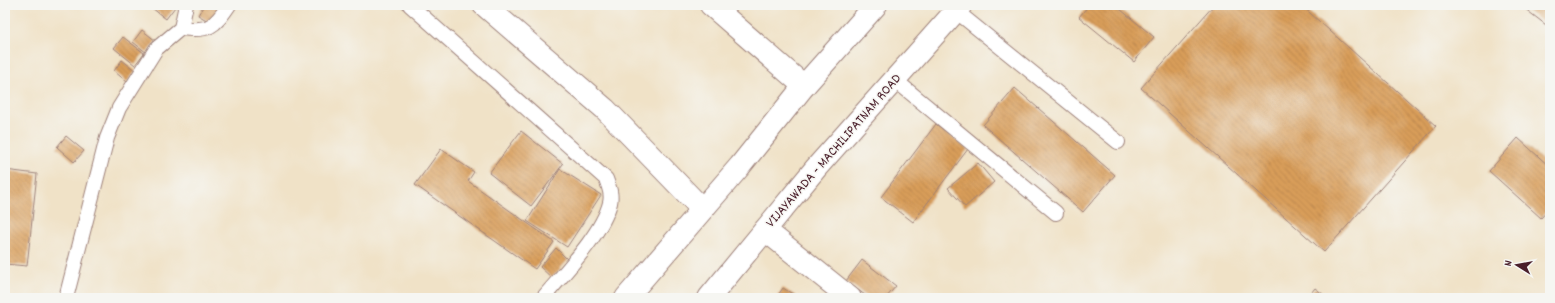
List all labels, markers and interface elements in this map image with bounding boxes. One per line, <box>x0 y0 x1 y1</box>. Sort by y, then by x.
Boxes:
street label: VIJAYAWADA - MACHILIPATNAM ROAD <box>762 70 906 232</box>
north arrow <box>1497 245 1537 285</box>
text: N <box>1501 259 1518 268</box>

